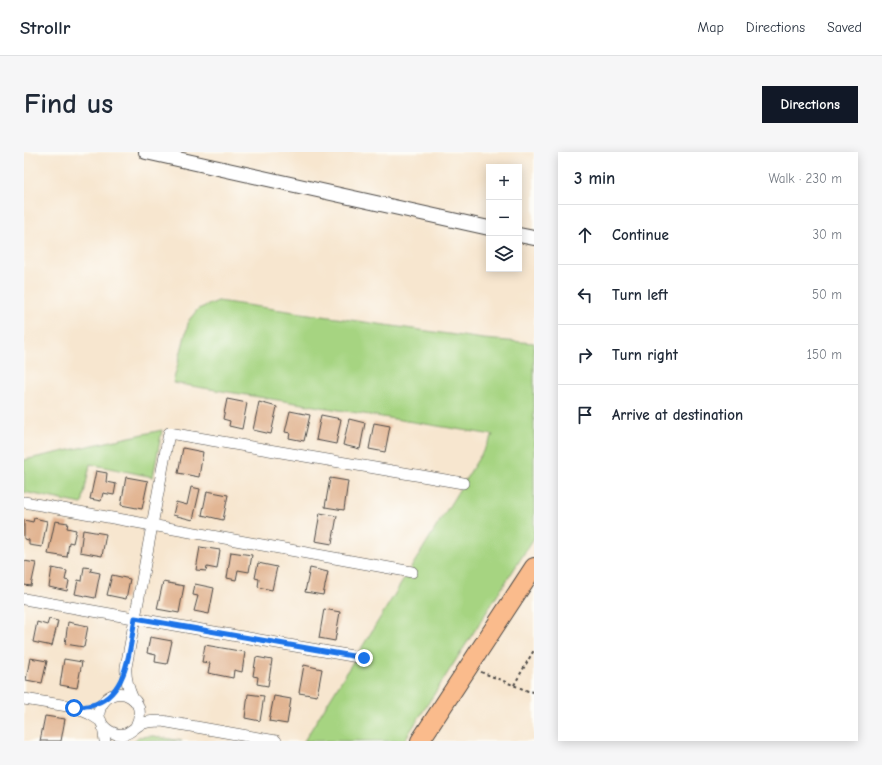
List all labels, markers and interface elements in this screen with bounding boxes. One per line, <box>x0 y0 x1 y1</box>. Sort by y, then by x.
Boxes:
text: Strollr <box>20 17 70 39</box>
text: Map <box>697 19 724 36</box>
text: Directions <box>746 19 805 36</box>
text: Saved <box>827 19 862 36</box>
button: Directions <box>762 86 858 123</box>
text: Find us <box>24 88 113 120</box>
map controls <box>486 164 522 272</box>
button: + <box>486 164 522 200</box>
text: 3 min <box>574 169 615 188</box>
text: Walk · 230 m <box>768 171 842 186</box>
button: − <box>486 200 522 236</box>
icon: ahead <box>574 224 596 246</box>
text: Continue <box>612 226 669 244</box>
text: 30 m <box>812 227 842 242</box>
button: layers <box>486 236 522 272</box>
icon: left <box>574 284 596 306</box>
text: Turn left <box>612 286 668 304</box>
text: 50 m <box>812 287 842 302</box>
icon: right <box>574 344 596 366</box>
text: Turn right <box>612 346 678 364</box>
text: 150 m <box>807 347 842 362</box>
icon: arrive <box>574 404 596 426</box>
text: Arrive at destination <box>612 406 743 424</box>
route end <box>355 649 373 667</box>
route start <box>65 699 83 717</box>

